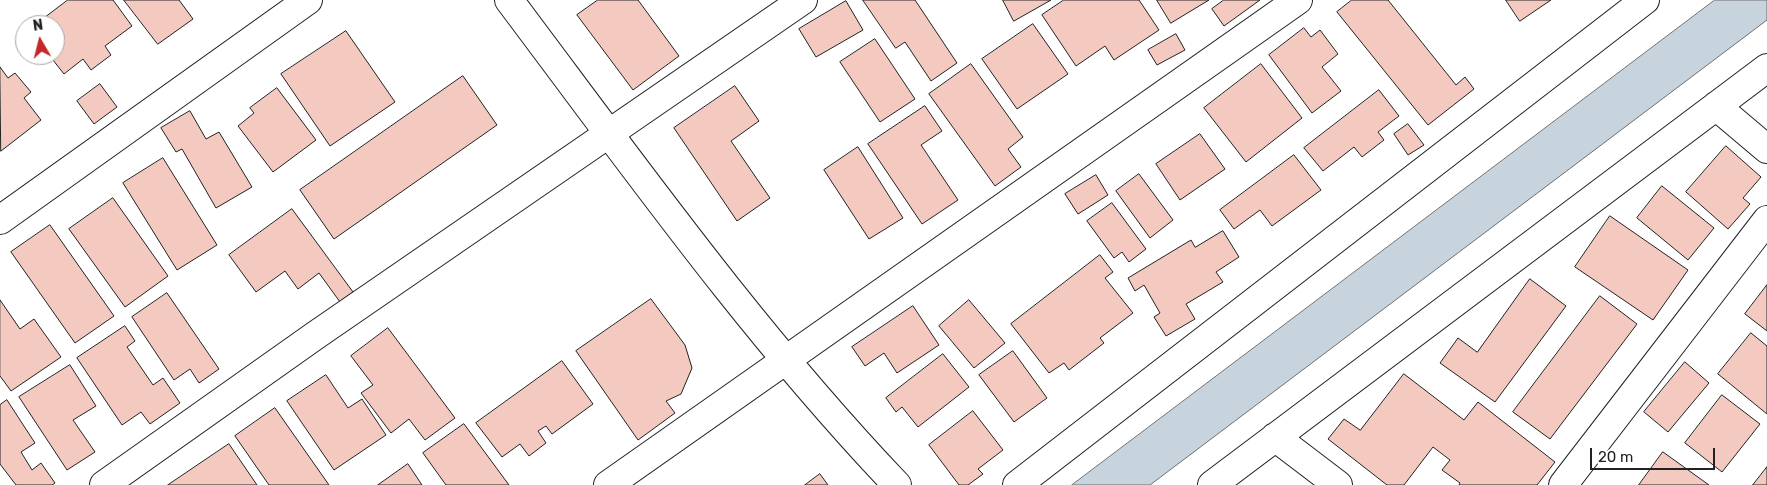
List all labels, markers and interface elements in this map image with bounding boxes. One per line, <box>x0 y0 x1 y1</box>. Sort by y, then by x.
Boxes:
north arrow <box>15 15 65 65</box>
text: N <box>32 17 44 35</box>
scale bar <box>1592 438 1717 470</box>
text: 20 m <box>1598 448 1633 466</box>

